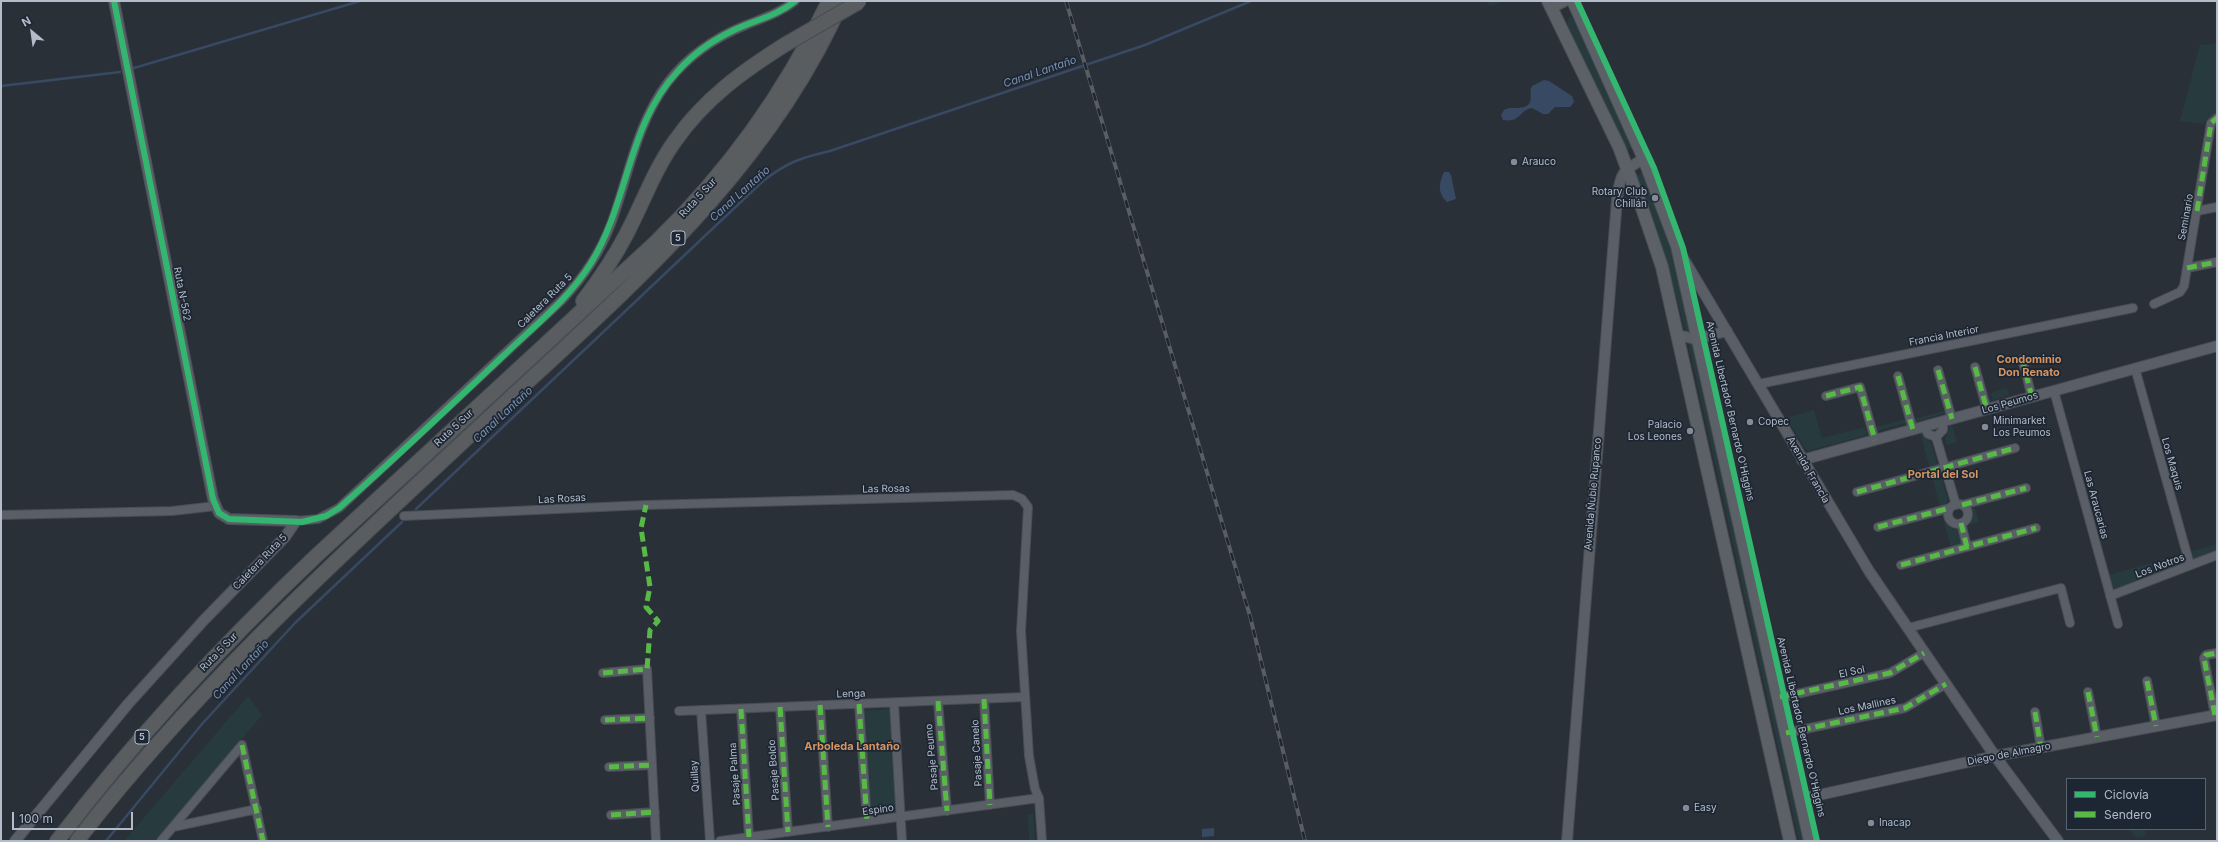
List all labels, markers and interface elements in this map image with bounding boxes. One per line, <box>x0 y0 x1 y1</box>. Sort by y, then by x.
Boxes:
north arrow <box>12 12 52 52</box>
text: N <box>19 13 33 30</box>
water label: Canal Lantaño <box>1002 53 1078 91</box>
place label: Arauco <box>1522 156 1556 168</box>
marker: Arauco <box>1509 157 1519 167</box>
water label: Canal Lantaño <box>707 163 773 225</box>
street label: Ruta 5 Sur <box>677 176 719 220</box>
place label: Rotary Club Chillán <box>1592 186 1647 210</box>
marker: Rotary Club Chillán <box>1650 193 1660 203</box>
street label: Seminario <box>2176 193 2196 241</box>
road number: 5 <box>671 231 685 245</box>
street label: Ruta N-562 <box>171 266 193 322</box>
street label: Caletera Ruta 5 <box>515 271 575 331</box>
street label: Avenida Libertador Bernardo O'Higgins <box>1703 320 1757 502</box>
street label: Francia Interior <box>1908 323 1980 349</box>
district label: Condominio Don Renato <box>1996 353 2062 379</box>
water label: Canal Lantaño <box>470 384 536 446</box>
street label: Los Peumos <box>1981 389 2039 417</box>
street label: Ruta 5 Sur <box>432 407 476 449</box>
place label: Minimarket Los Peumos <box>1993 415 2051 438</box>
place label: Copec <box>1758 416 1789 428</box>
marker: Copec <box>1745 417 1755 427</box>
place label: Palacio Los Leones <box>1628 419 1682 442</box>
marker: Minimarket Los Peumos <box>1980 422 1990 432</box>
marker: Palacio Los Leones <box>1685 426 1695 436</box>
street label: Avenida Francia <box>1784 435 1832 505</box>
street label: Los Maquis <box>2159 436 2185 492</box>
street label: Avenida Ñuble Rupanco <box>1582 437 1604 551</box>
district label: Portal del Sol <box>1908 468 1978 482</box>
street label: Las Araucarias <box>2081 470 2111 540</box>
street label: Las Rosas <box>862 483 910 495</box>
street label: Las Rosas <box>538 492 586 506</box>
street label: Caletera Ruta 5 <box>230 532 290 592</box>
street label: Los Notros <box>2134 551 2186 581</box>
street label: Ruta 5 Sur <box>198 630 240 674</box>
street label: Avenida Libertador Bernardo O'Higgins <box>1774 636 1828 818</box>
water label: Canal Lantaño <box>210 637 272 703</box>
street label: El Sol <box>1838 663 1866 681</box>
street label: Lenga <box>836 687 866 701</box>
street label: Los Mallines <box>1837 694 1897 718</box>
street label: Pasaje Canelo <box>969 719 985 787</box>
street label: Pasaje Peumo <box>923 723 941 791</box>
road number: 5 <box>135 730 149 744</box>
street label: Pasaje Boldo <box>766 739 782 801</box>
district label: Arboleda Lantaño <box>804 740 900 754</box>
street label: Diego de Almagro <box>1966 740 2052 768</box>
street label: Pasaje Palma <box>727 742 743 806</box>
street label: Quillay <box>688 760 702 792</box>
legend <box>2066 778 2206 830</box>
text: Ciclovía <box>2104 787 2149 802</box>
street label: Espino <box>861 802 895 818</box>
place label: Easy <box>1694 802 1717 814</box>
marker: Easy <box>1681 803 1691 813</box>
scale bar <box>14 804 135 830</box>
text: Sendero <box>2104 807 2152 822</box>
text: 100 m <box>19 811 53 826</box>
place label: Inacap <box>1879 817 1911 829</box>
marker: Inacap <box>1866 818 1876 828</box>

